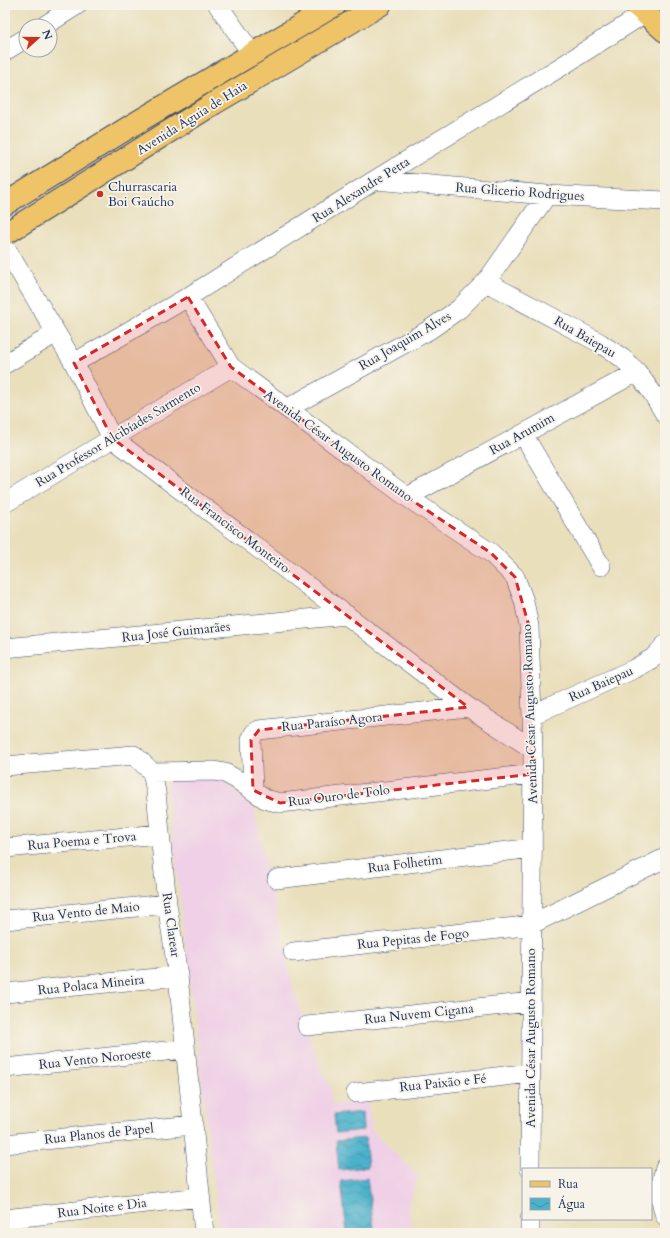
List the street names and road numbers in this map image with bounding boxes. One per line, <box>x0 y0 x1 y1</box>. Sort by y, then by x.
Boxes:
street label: Avenida Águia de Haia <box>133 76 251 159</box>
street label: Rua Alexandre Petta <box>309 153 413 227</box>
street label: Rua Glicerio Rodrigues <box>455 179 585 205</box>
street label: Rua Joaquim Alves <box>356 307 454 375</box>
street label: Rua Baiepau <box>551 312 619 362</box>
street label: Rua Professor Alcibíades Sarmento <box>32 378 204 492</box>
street label: Avenida César Augusto Romano <box>260 386 416 506</box>
street label: Rua Arumim <box>486 409 558 459</box>
street label: Rua Francisco Monteiro <box>177 483 293 577</box>
street label: Rua José Guimarães <box>121 617 231 647</box>
street label: Avenida César Augusto Romano <box>518 624 542 804</box>
street label: Rua Baiepau <box>566 662 636 706</box>
street label: Rua Paraíso Agora <box>281 708 384 736</box>
street label: Rua Ouro de Tolo <box>287 781 391 811</box>
street label: Rua Poema e Trova <box>27 827 137 855</box>
street label: Rua Folhetim <box>367 851 443 877</box>
street label: Rua Clarear <box>158 892 184 959</box>
street label: Rua Vento de Maio <box>32 897 140 927</box>
street label: Rua Pepitas de Fogo <box>356 924 470 954</box>
street label: Avenida César Augusto Romano <box>522 948 540 1128</box>
street label: Rua Polaca Mineira <box>37 970 146 1000</box>
street label: Rua Nuvem Cigana <box>363 999 475 1029</box>
street label: Rua Vento Noroeste <box>38 1044 152 1074</box>
street label: Rua Paixão e Fé <box>399 1069 488 1097</box>
street label: Rua Planos de Papel <box>43 1119 155 1149</box>
street label: Rua Noite e Dia <box>56 1194 148 1222</box>

